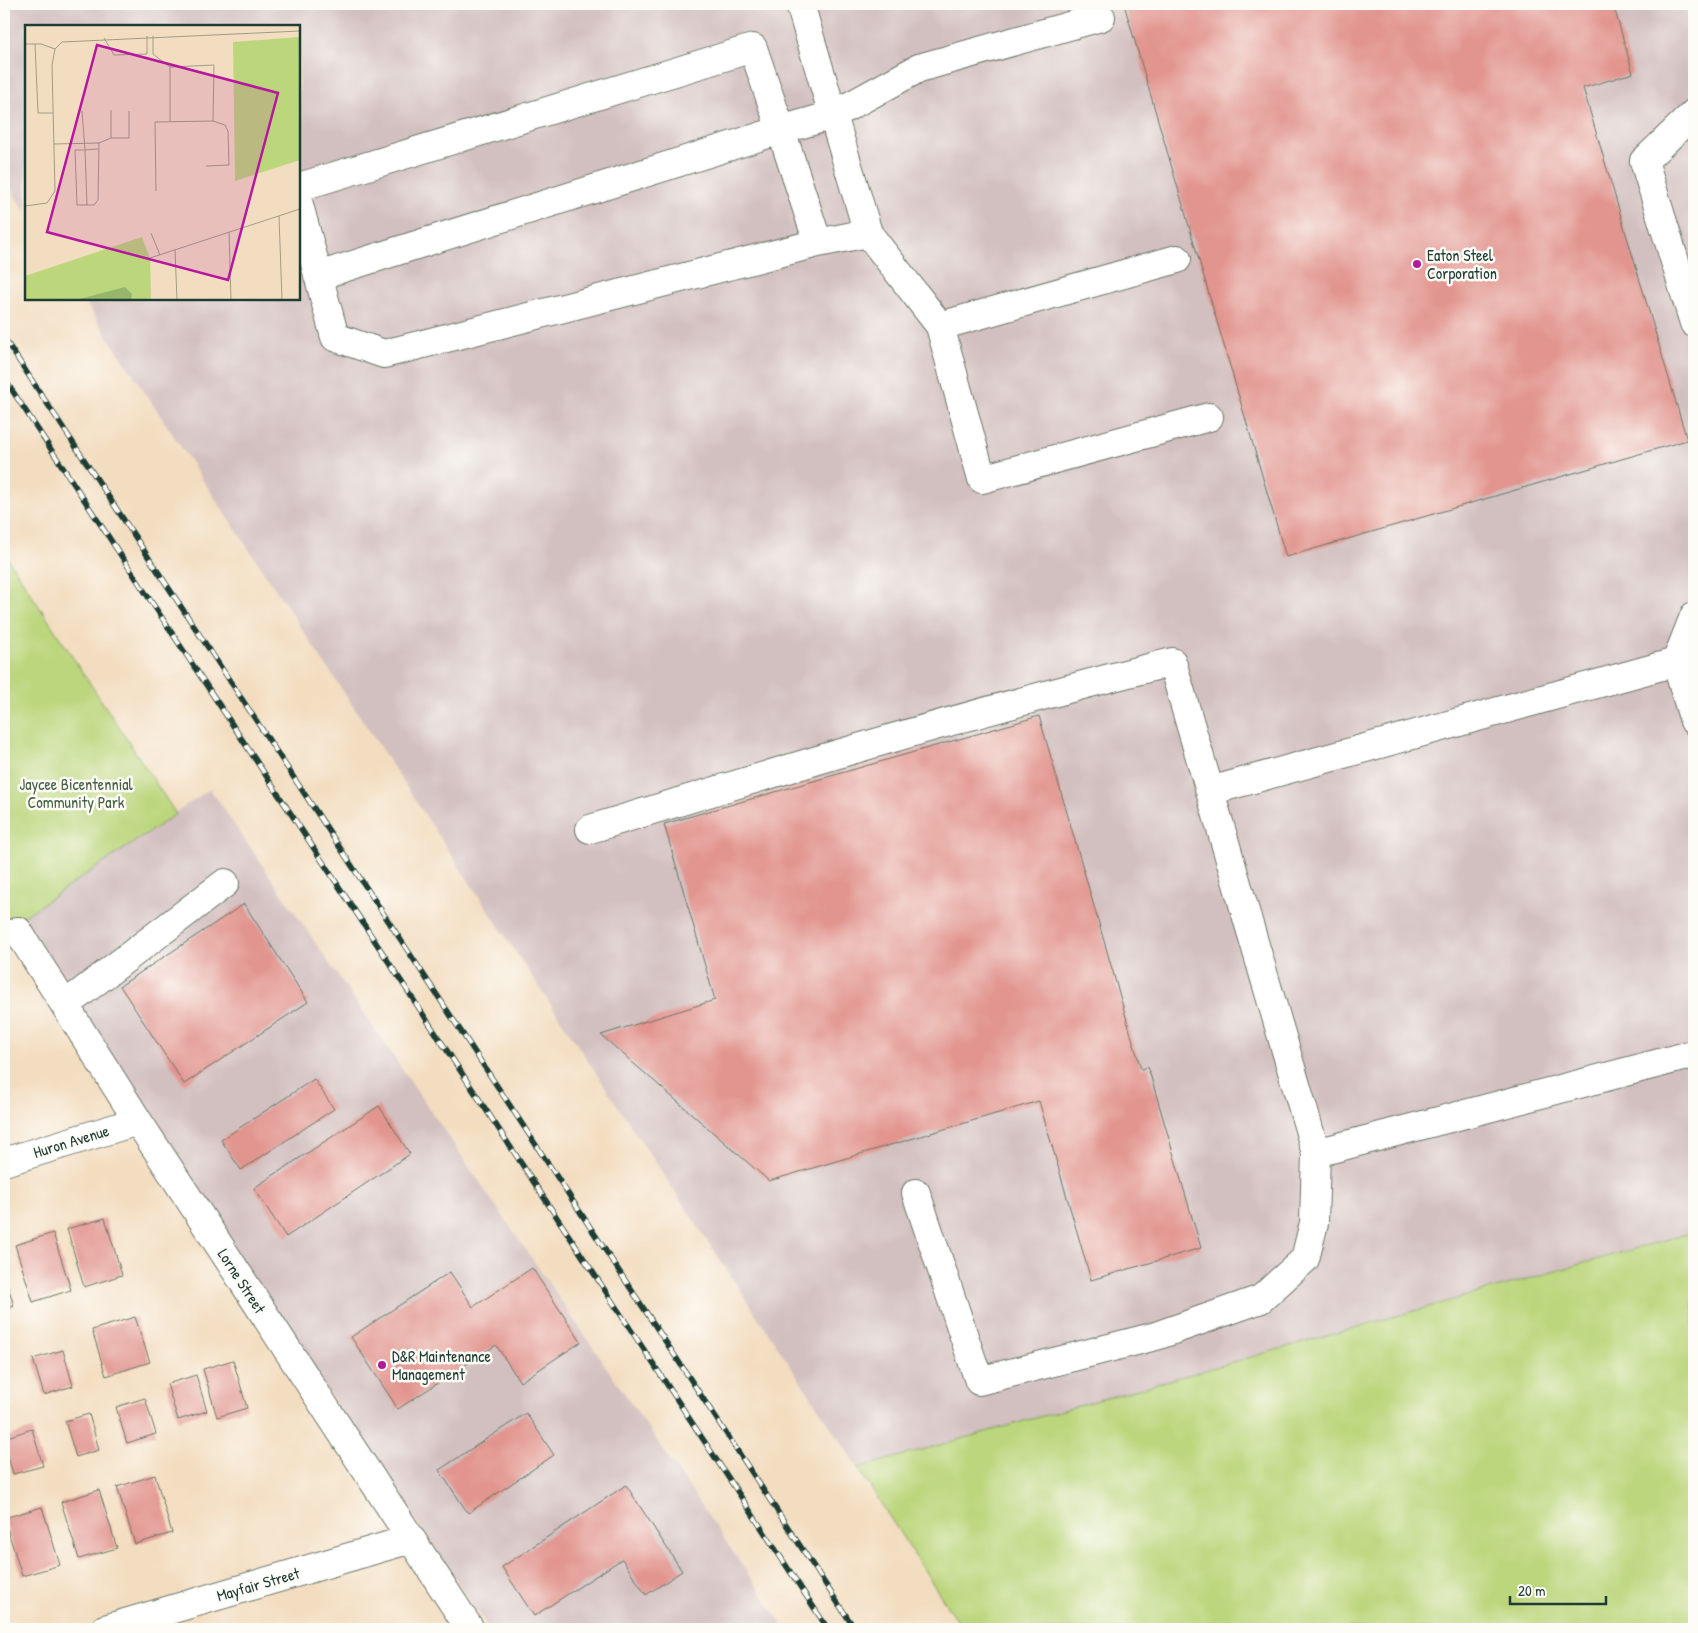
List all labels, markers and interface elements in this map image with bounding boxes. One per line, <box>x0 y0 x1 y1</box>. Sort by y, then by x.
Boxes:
inset map <box>25 25 300 300</box>
place label: Eaton Steel Corporation <box>1427 244 1497 284</box>
marker: Eaton Steel Corporation <box>1411 258 1423 270</box>
park label: Jaycee Bicentennial Community Park <box>19 773 134 813</box>
street label: Huron Avenue <box>30 1119 112 1163</box>
street label: Lorne Street <box>213 1244 271 1318</box>
place label: D&R Maintenance Management <box>392 1345 491 1385</box>
marker: D&R Maintenance Management <box>376 1359 388 1371</box>
street label: Mayfair Street <box>214 1562 302 1606</box>
scale bar <box>1510 1573 1607 1605</box>
text: 20 m <box>1518 1580 1545 1601</box>

